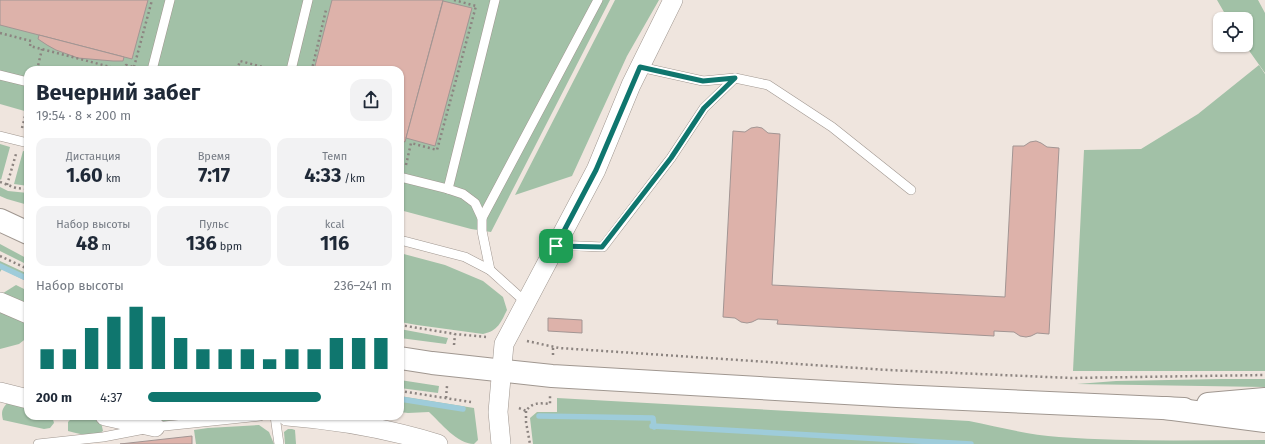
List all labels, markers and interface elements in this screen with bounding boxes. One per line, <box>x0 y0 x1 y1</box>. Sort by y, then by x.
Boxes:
map controls <box>1213 12 1253 52</box>
button: locate <box>1213 12 1253 52</box>
text: Вечерний забег <box>36 79 200 106</box>
button: share <box>350 79 392 121</box>
text: 19:54 · 8 × 200 m <box>36 108 131 123</box>
text: Дистанция <box>66 150 121 163</box>
text: Время <box>198 150 230 163</box>
text: Темп <box>322 150 347 163</box>
text: 1.60 <box>66 163 103 187</box>
text: 7:17 <box>198 163 230 187</box>
text: 4:33 <box>304 163 341 187</box>
text: km <box>103 172 121 185</box>
text: /km <box>341 172 365 185</box>
text: Набор высоты <box>56 218 130 231</box>
text: Пульс <box>199 218 229 231</box>
text: kcal <box>325 218 345 231</box>
pin <box>539 229 573 263</box>
text: 48 <box>76 231 99 255</box>
text: 136 <box>186 231 217 255</box>
text: 116 <box>320 231 349 255</box>
icon: arrive <box>545 235 567 257</box>
text: m <box>99 240 111 253</box>
text: bpm <box>217 240 242 253</box>
text: Набор высоты <box>36 278 124 293</box>
text: 236–241 m <box>334 278 392 293</box>
text: 200 m <box>36 390 72 405</box>
text: 4:37 <box>100 390 122 405</box>

